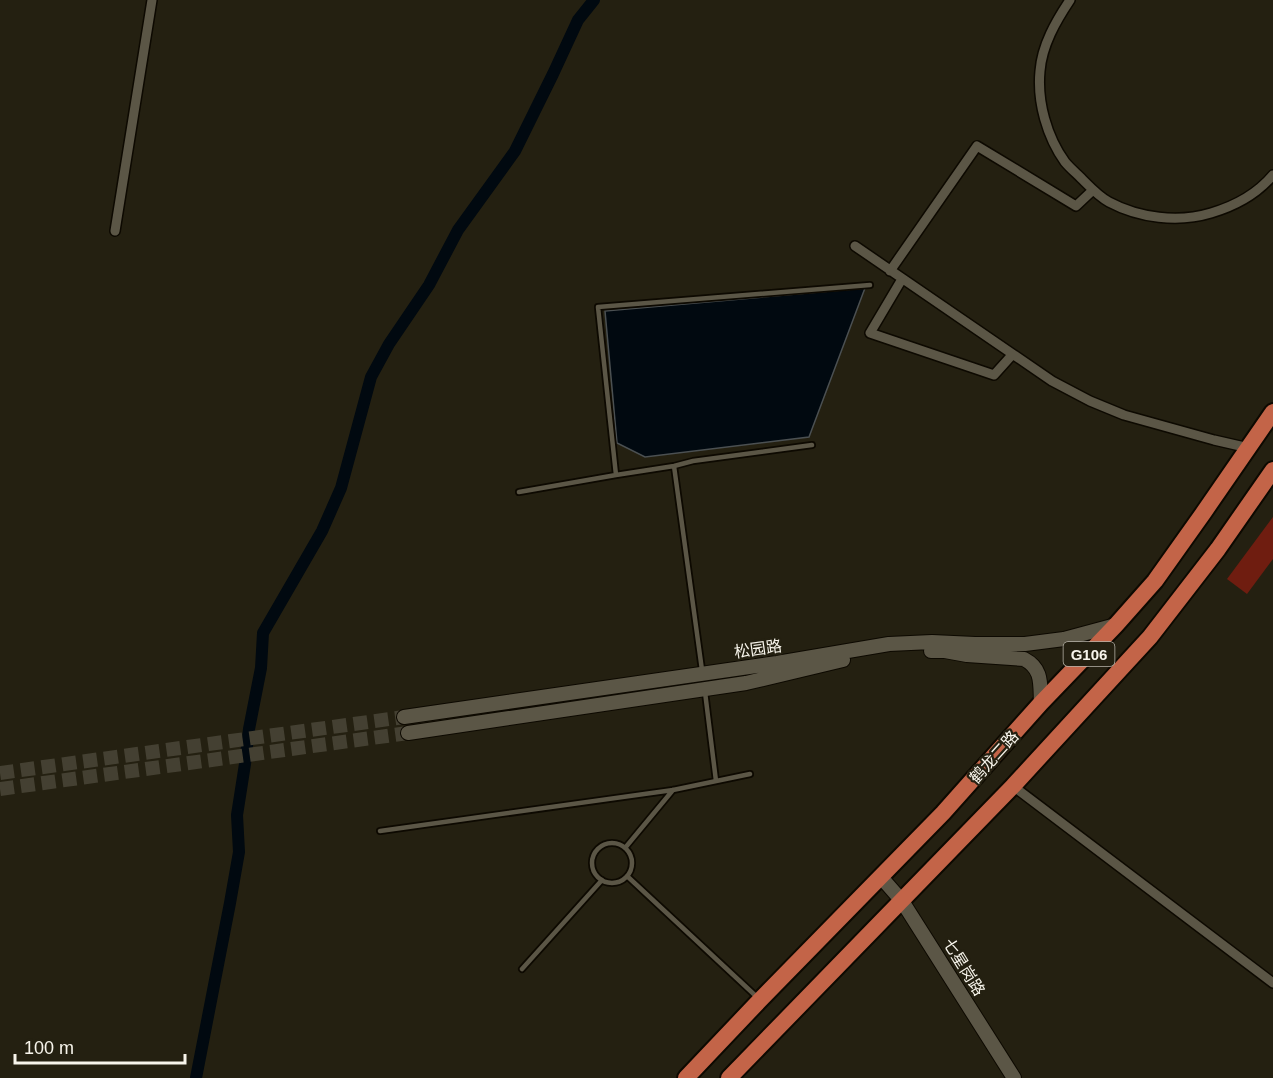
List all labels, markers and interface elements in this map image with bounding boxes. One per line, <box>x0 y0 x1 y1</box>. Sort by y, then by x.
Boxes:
street label: 松园路 <box>733 637 783 661</box>
road number: G106 <box>1064 642 1114 666</box>
street label: 鹤龙二路 <box>966 728 1022 786</box>
street label: 七星岗路 <box>940 935 988 999</box>
scale bar <box>15 1027 184 1065</box>
text: 100 m <box>24 1038 74 1058</box>

